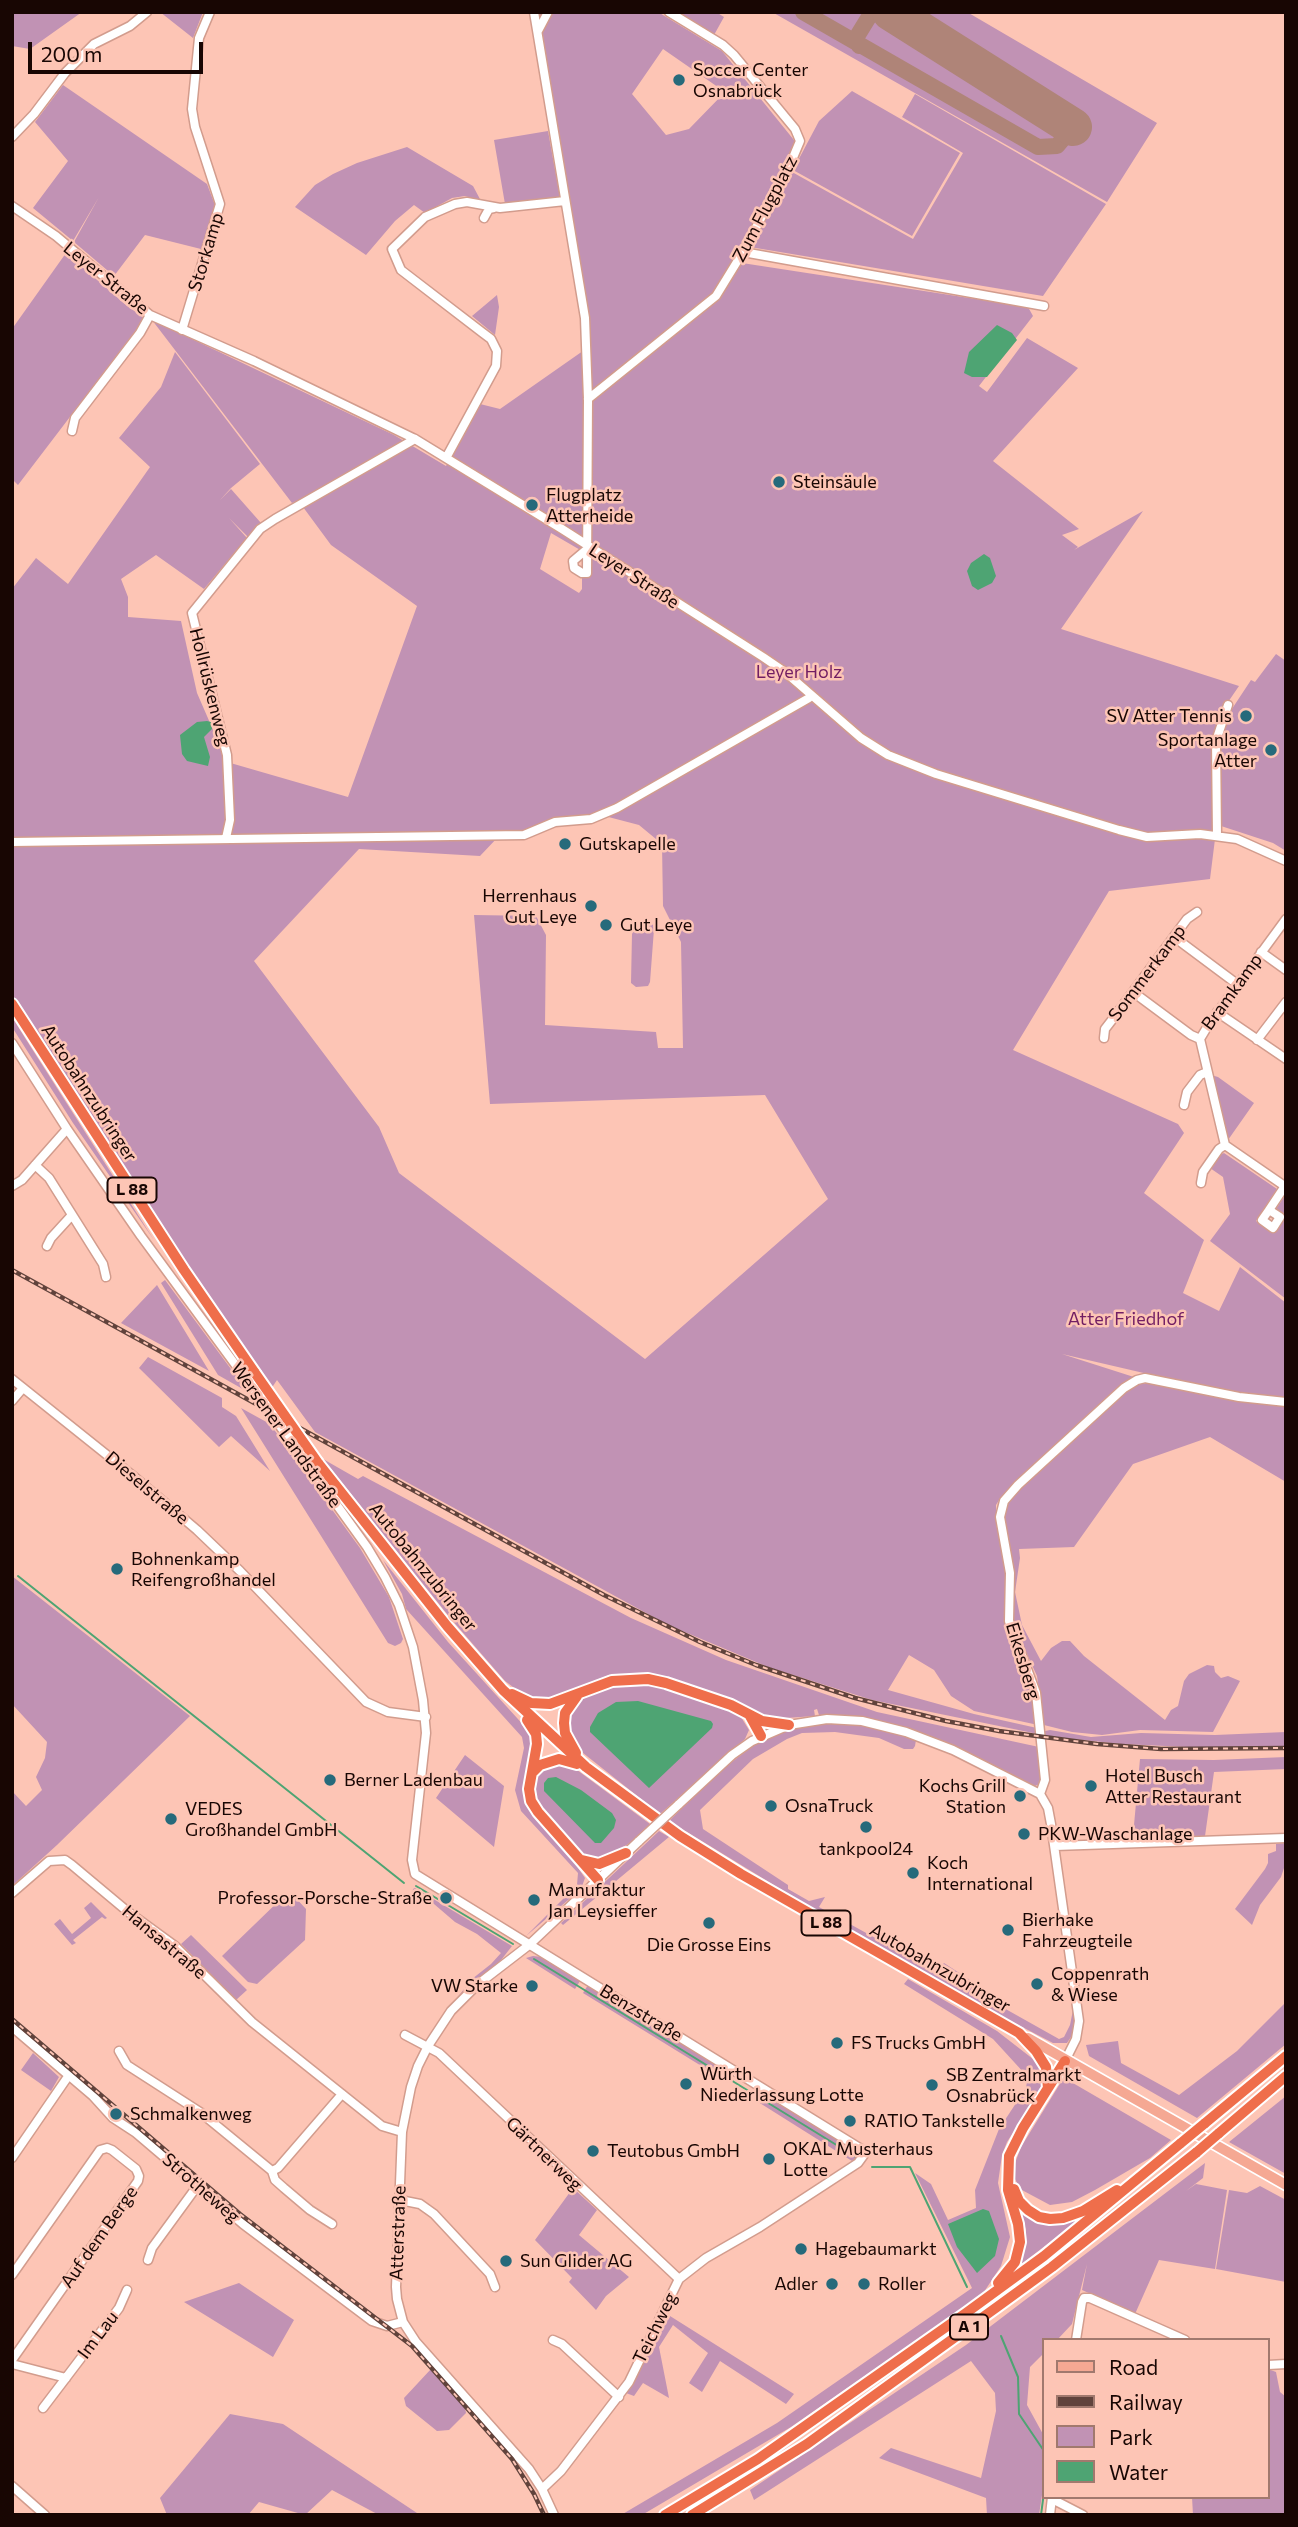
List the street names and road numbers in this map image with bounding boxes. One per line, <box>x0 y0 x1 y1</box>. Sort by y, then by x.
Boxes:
street label: Zum Flugplatz <box>728 152 802 266</box>
street label: Storkamp <box>184 210 228 294</box>
street label: Leyer Straße <box>59 237 153 319</box>
street label: Leyer Straße <box>585 539 683 613</box>
street label: Hollrüskenweg <box>185 626 235 748</box>
street label: Sommerkamp <box>1104 921 1190 1025</box>
street label: Bramkamp <box>1197 950 1267 1034</box>
street label: Autobahnzubringer <box>37 1020 141 1166</box>
road number: L 88 <box>108 1178 156 1202</box>
street label: Wersener Landstraße <box>226 1358 346 1512</box>
street label: Dieselstraße <box>101 1447 193 1529</box>
street label: Autobahnzubringer <box>365 1498 481 1636</box>
street label: Eikesberg <box>1001 1620 1045 1702</box>
street label: Hansastraße <box>118 1901 210 1983</box>
road number: L 88 <box>802 1910 850 1936</box>
street label: Autobahnzubringer <box>866 1919 1014 2017</box>
street label: Benzstraße <box>596 1980 686 2046</box>
street label: Gärtnerweg <box>501 2112 587 2196</box>
street label: Strotheweg <box>158 2149 244 2227</box>
street label: Auf dem Berge <box>56 2182 142 2292</box>
street label: Atterstraße <box>386 2185 410 2281</box>
street label: Teichweg <box>628 2289 682 2367</box>
street label: Im Lau <box>73 2307 123 2363</box>
road number: A 1 <box>950 2314 988 2340</box>

